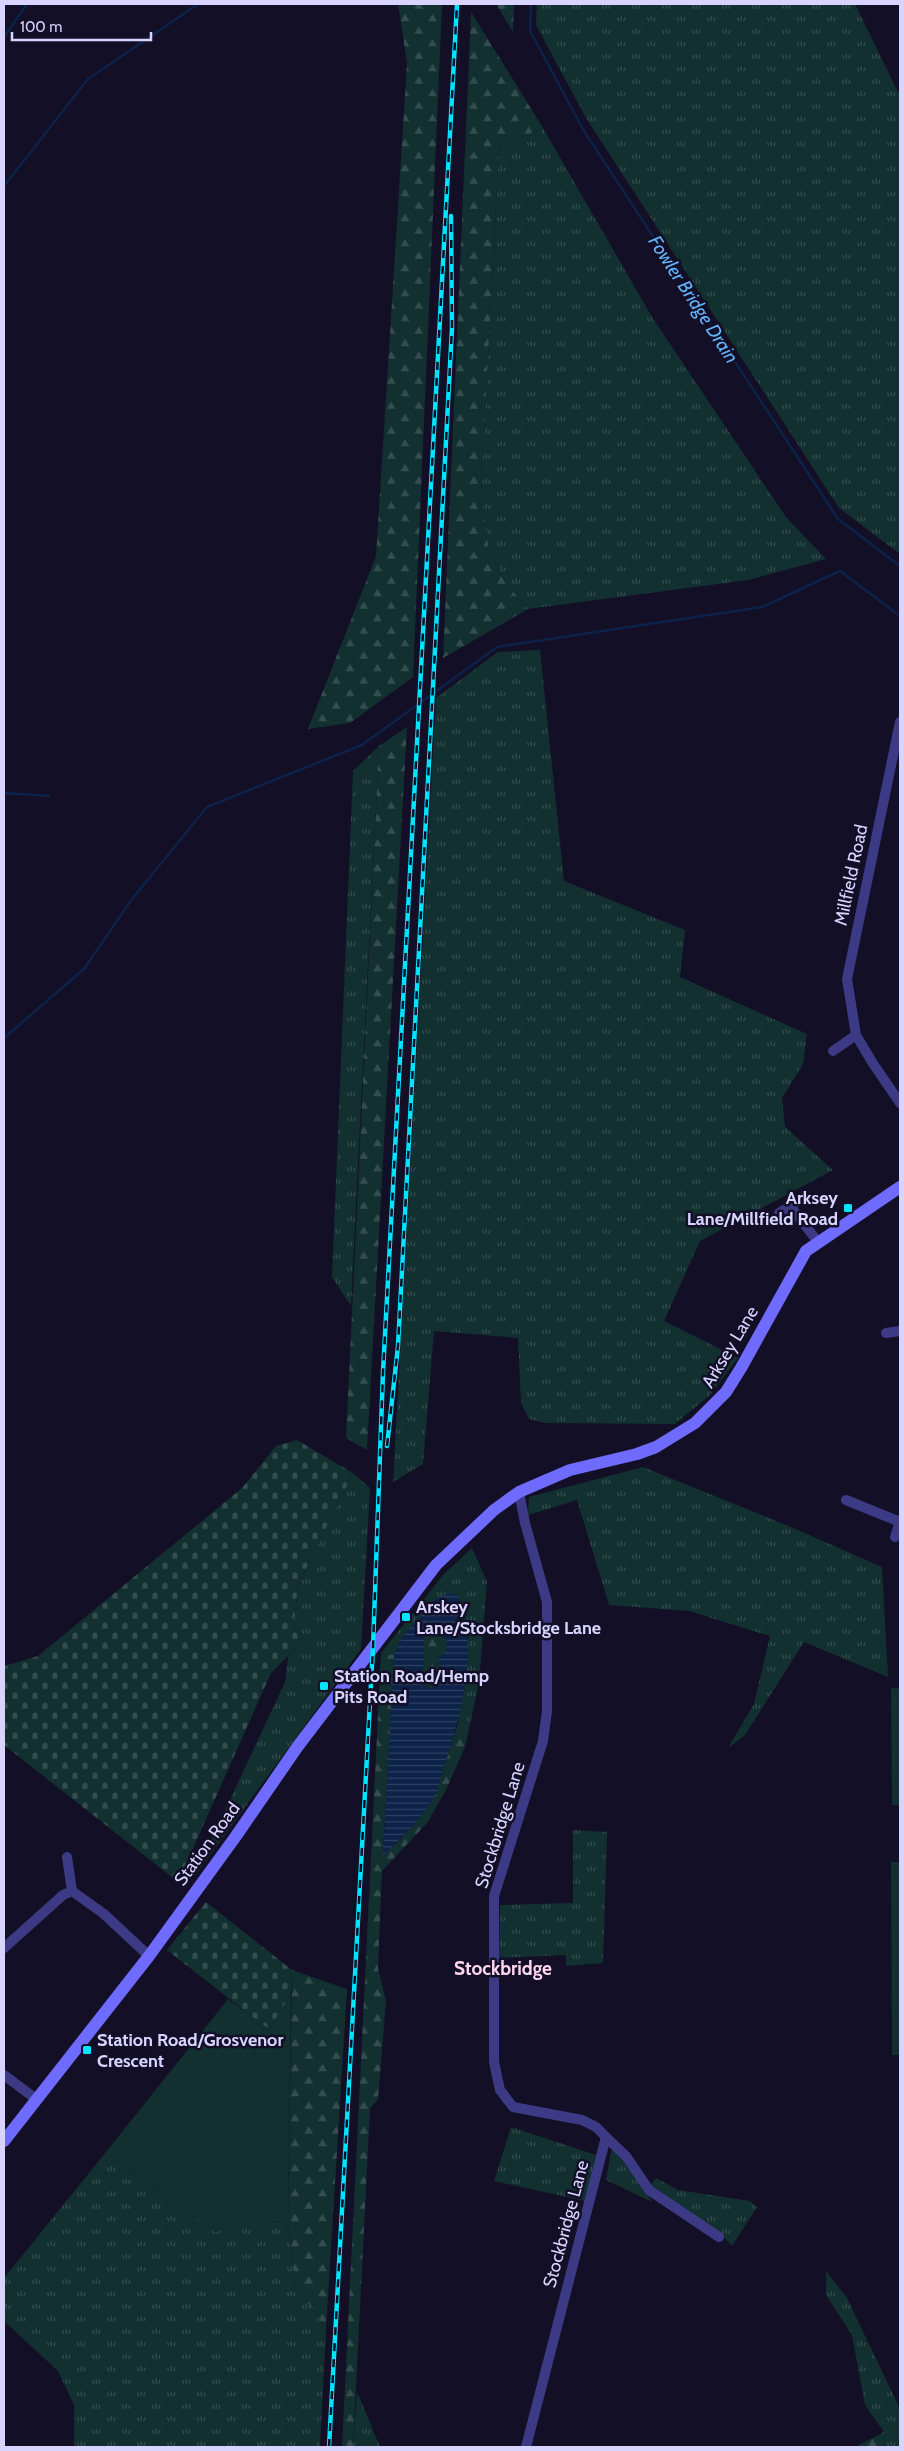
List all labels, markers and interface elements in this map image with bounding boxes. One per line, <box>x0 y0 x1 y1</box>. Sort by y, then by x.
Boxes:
scale bar <box>12 10 151 42</box>
text: 100 m <box>20 18 62 36</box>
water label: Fowler Bridge Drain <box>644 231 743 368</box>
street label: Millfield Road <box>830 822 872 928</box>
place label: Arksey Lane/Millfield Road <box>687 1187 838 1230</box>
marker: Arksey Lane/Millfield Road <box>842 1202 854 1214</box>
street label: Arksey Lane <box>697 1302 763 1392</box>
place label: Arskey Lane/Stocksbridge Lane <box>416 1596 601 1639</box>
marker: Arskey Lane/Stocksbridge Lane <box>400 1611 412 1623</box>
place label: Station Road/Hemp Pits Road <box>334 1665 489 1708</box>
marker: Station Road/Hemp Pits Road <box>318 1680 330 1692</box>
street label: Stockbridge Lane <box>470 1759 530 1891</box>
street label: Station Road <box>169 1798 245 1890</box>
district label: Stockbridge <box>454 1957 552 1980</box>
place label: Station Road/Grosvenor Crescent <box>97 2029 283 2072</box>
marker: Station Road/Grosvenor Crescent <box>81 2044 93 2056</box>
street label: Stockbridge Lane <box>538 2158 594 2290</box>

